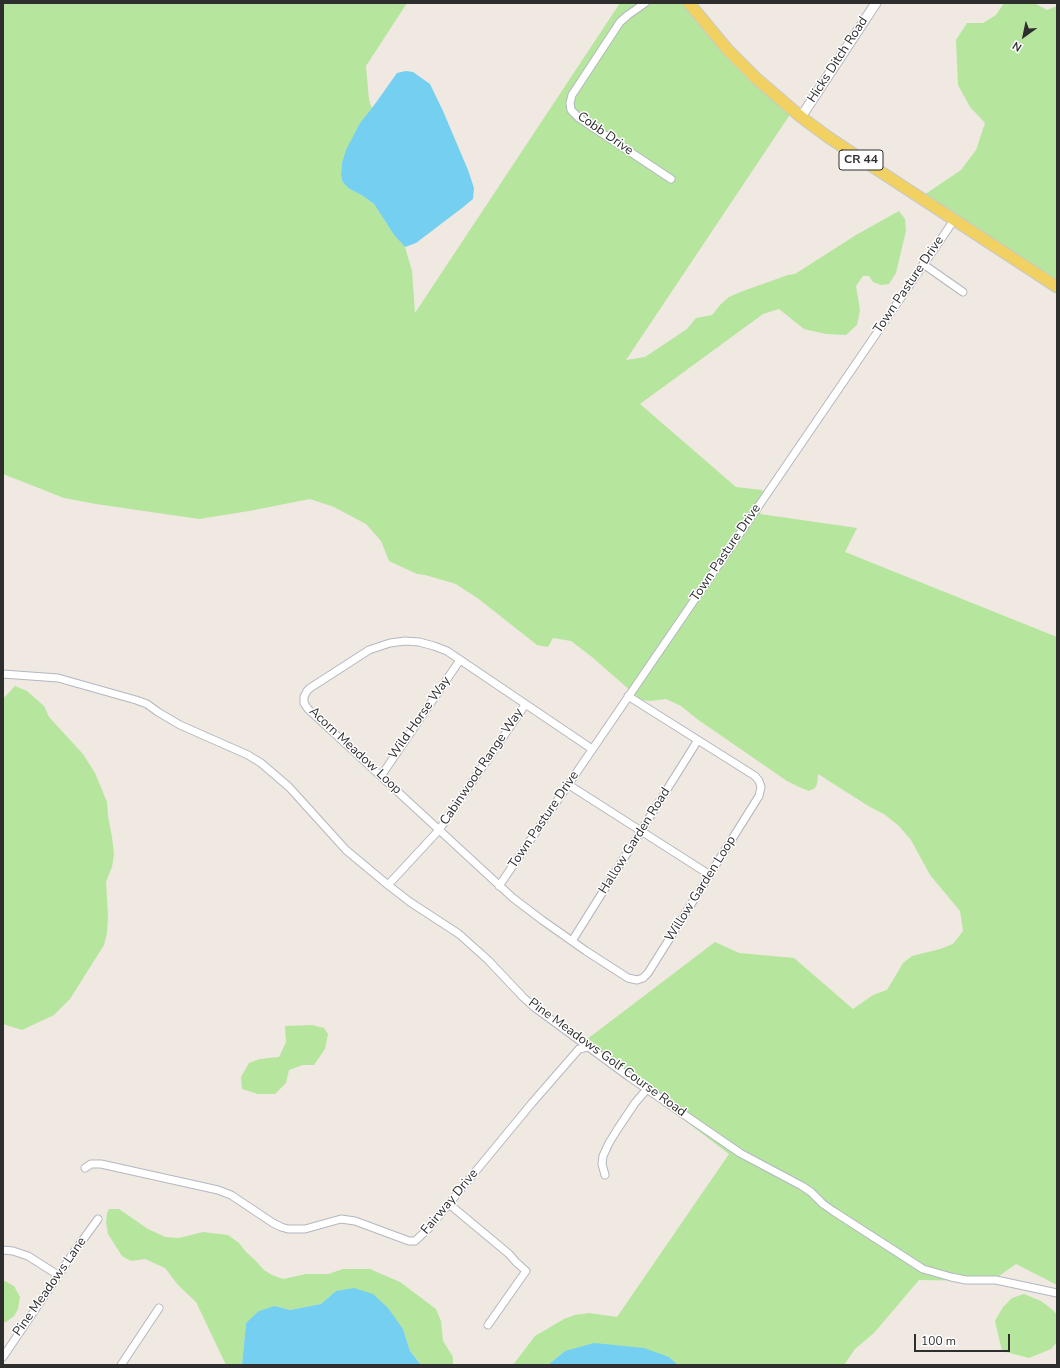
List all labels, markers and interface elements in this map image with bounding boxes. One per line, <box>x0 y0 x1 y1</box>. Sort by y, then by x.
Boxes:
street label: Hicks Ditch Road <box>804 14 872 106</box>
north arrow <box>1004 16 1044 56</box>
text: N <box>1010 38 1025 55</box>
street label: Cobb Drive <box>574 109 636 159</box>
road number: CR 44 <box>839 150 883 170</box>
street label: Town Pasture Drive <box>871 233 947 337</box>
street label: Town Pasture Drive <box>688 501 764 605</box>
street label: Wild Horse Way <box>386 674 454 762</box>
street label: Acorn Meadow Loop <box>305 704 405 798</box>
street label: Cabinwood Range Way <box>437 706 527 828</box>
street label: Town Pasture Drive <box>506 768 582 872</box>
street label: Hallow Garden Road <box>596 785 674 897</box>
street label: Willow Garden Loop <box>662 833 740 945</box>
street label: Pine Meadows Golf Course Road <box>525 996 689 1120</box>
street label: Fairway Drive <box>418 1166 482 1238</box>
street label: Pine Meadows Lane <box>10 1235 90 1339</box>
scale bar <box>916 1326 1012 1352</box>
text: 100 m <box>921 1333 956 1349</box>

